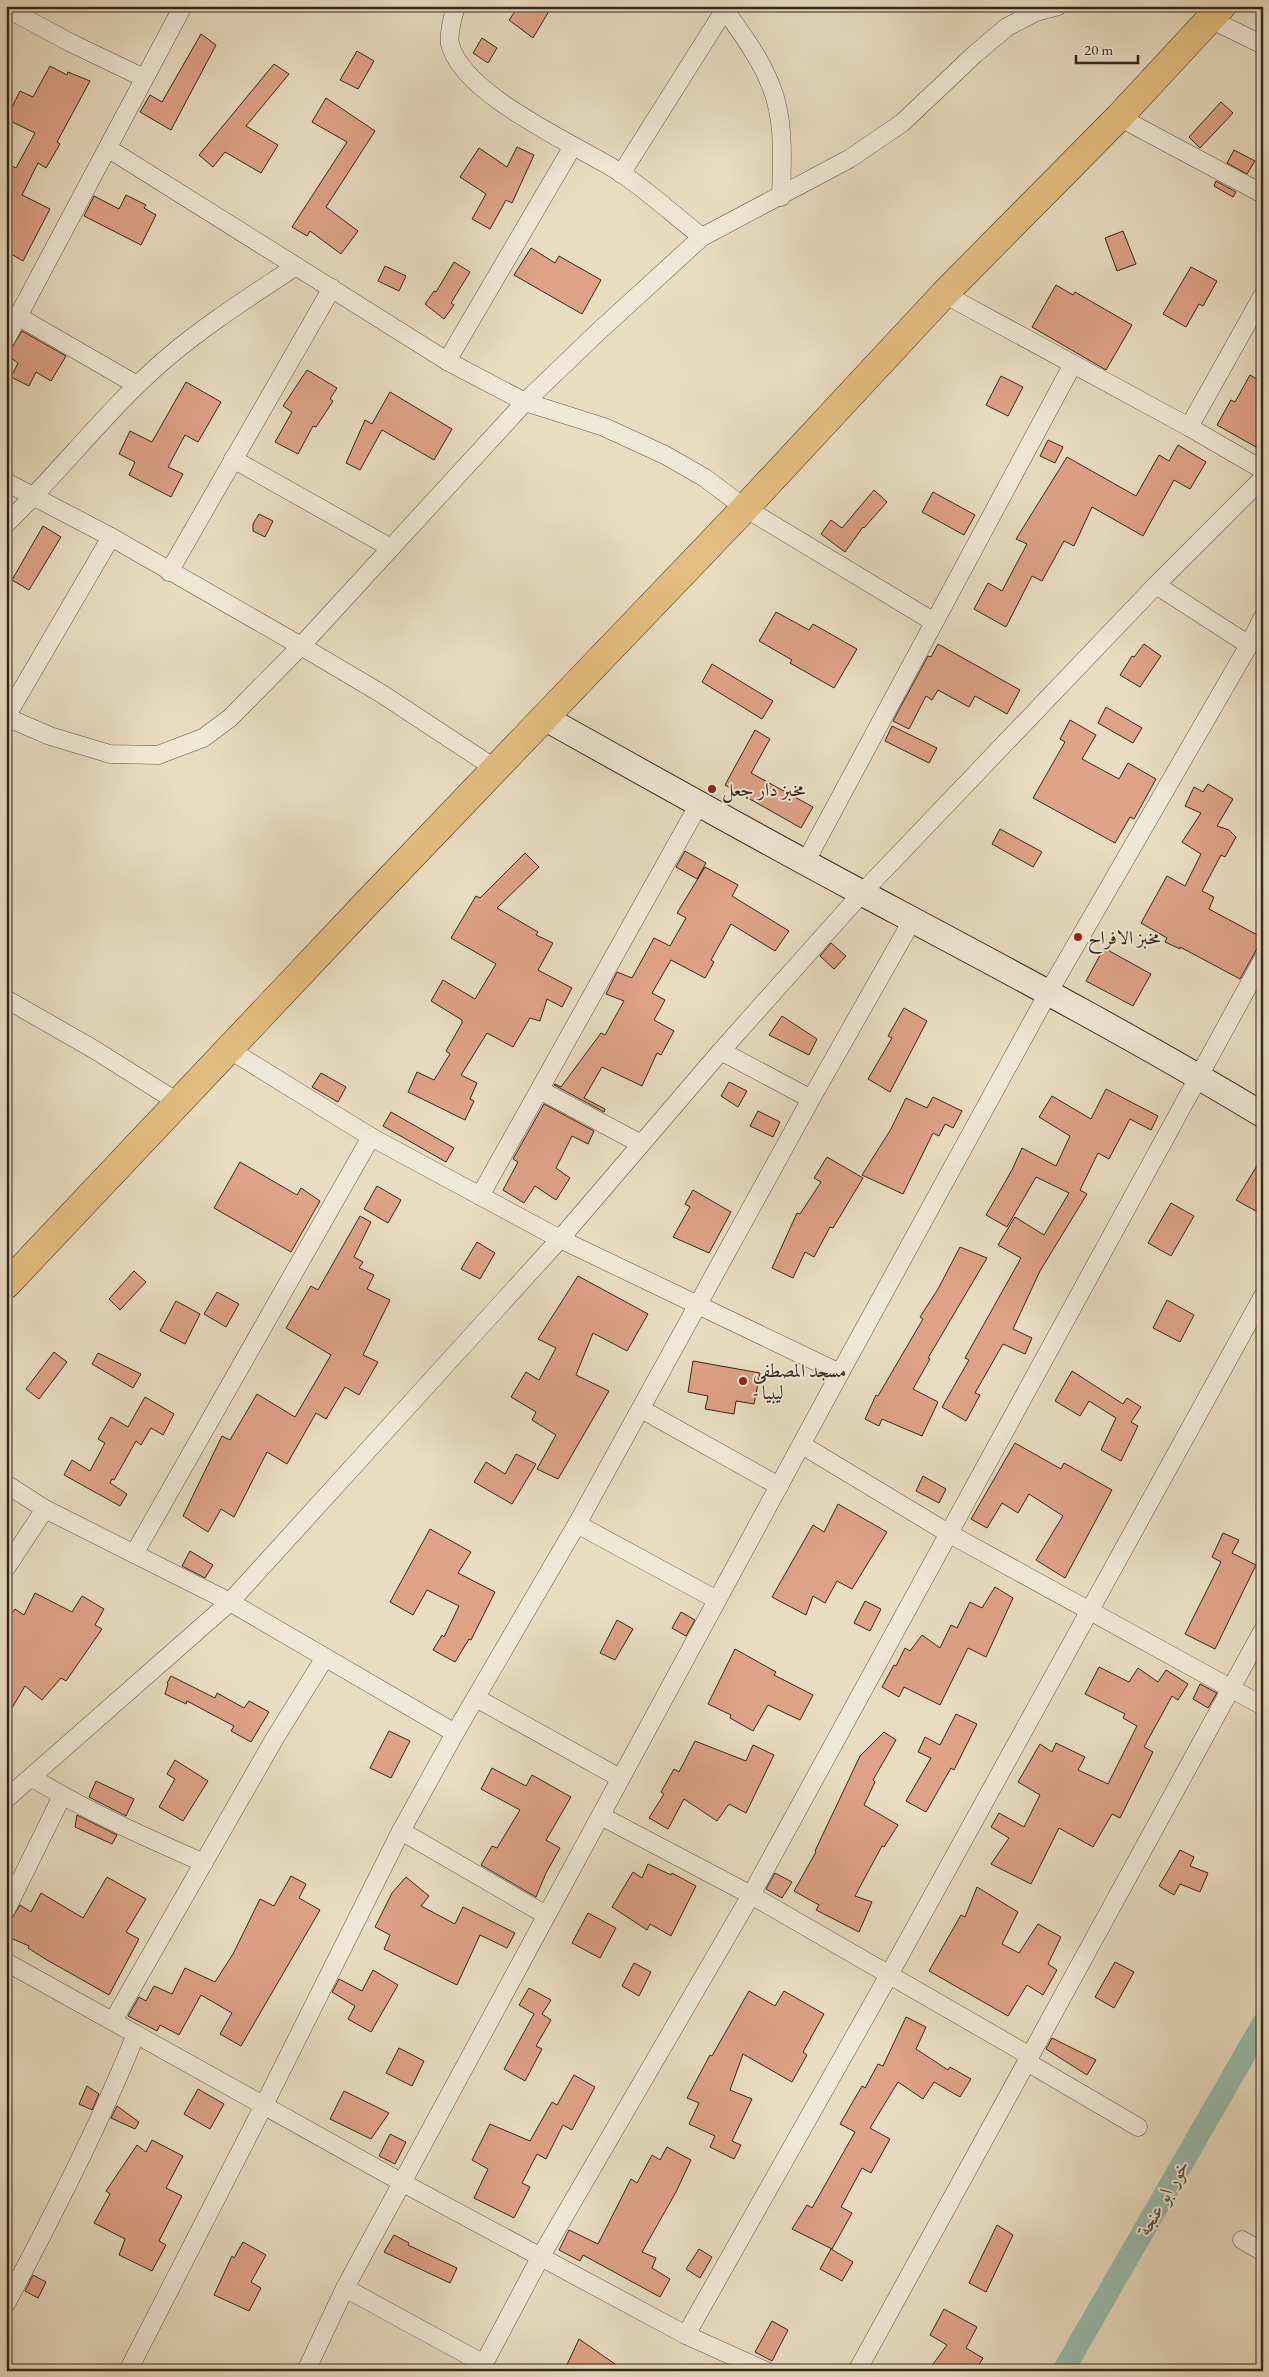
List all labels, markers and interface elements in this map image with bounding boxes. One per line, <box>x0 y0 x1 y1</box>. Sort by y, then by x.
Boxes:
scale bar <box>1076 32 1139 64</box>
text: 20 m <box>1084 40 1113 59</box>
place label: مخبز دار جعل <box>722 777 806 803</box>
marker: مخبز دار جعل <box>706 783 718 795</box>
place label: مخبز الافراح <box>1088 925 1161 955</box>
marker: مخبز الافراح <box>1072 931 1084 943</box>
place label: مسجد المصطفى - ليبيا <box>753 1358 846 1405</box>
marker: مسجد المصطفى - ليبيا <box>737 1375 749 1387</box>
water label: خور ابو عنجة <box>1130 2154 1195 2241</box>

